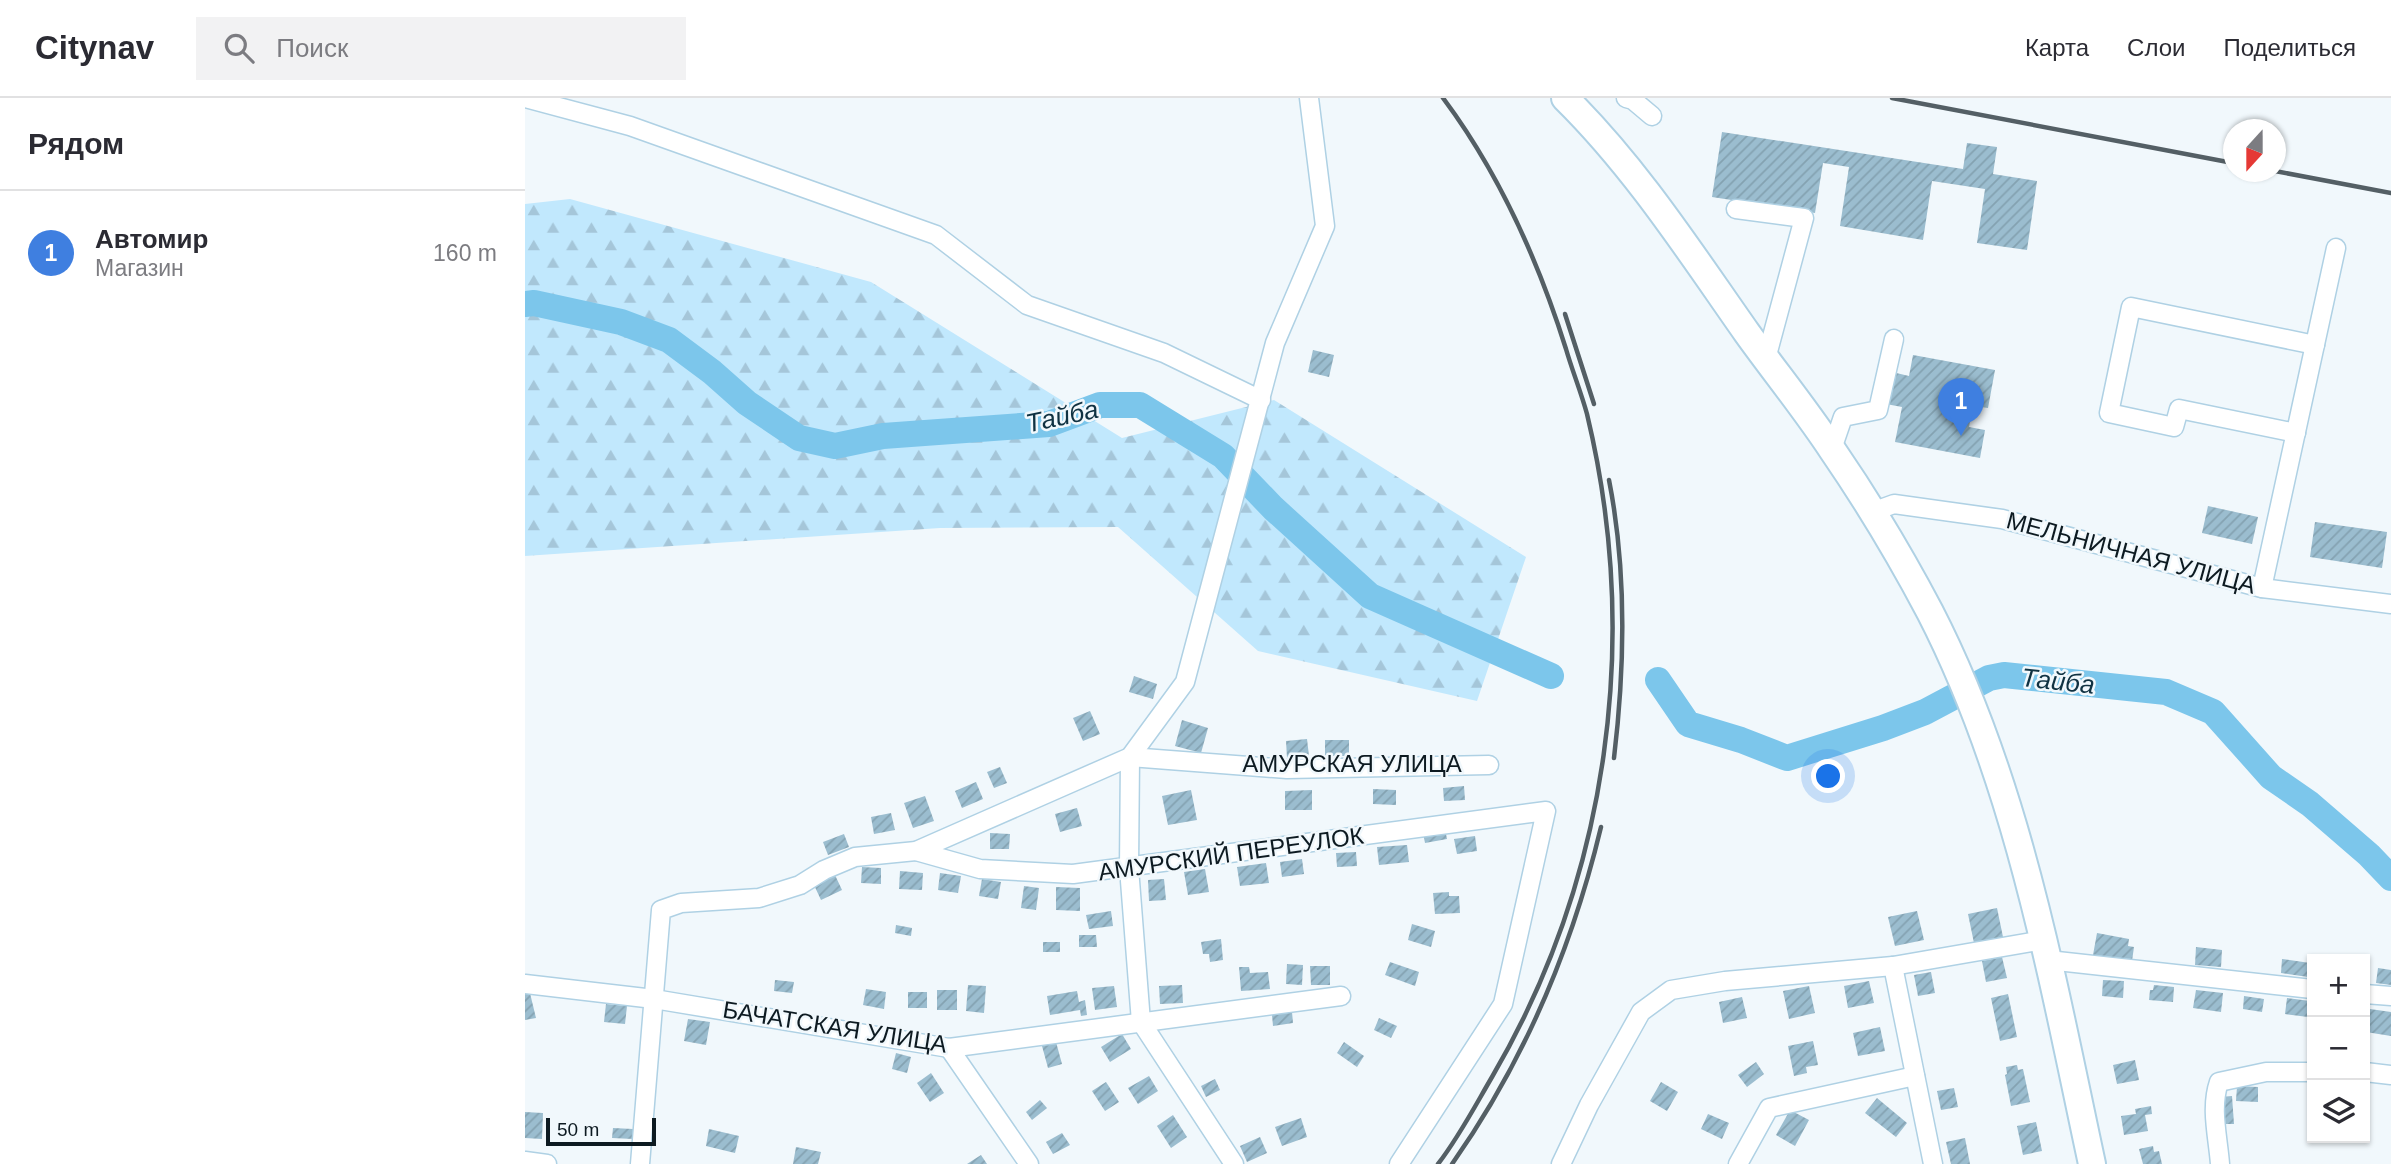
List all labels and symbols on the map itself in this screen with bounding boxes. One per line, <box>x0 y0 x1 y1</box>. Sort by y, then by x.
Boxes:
north arrow <box>2223 119 2286 182</box>
pin: 1 <box>1938 378 1984 436</box>
water label: Тайба <box>1023 394 1101 438</box>
street label: МЕЛЬНИЧНАЯ УЛИЦА <box>2004 506 2259 599</box>
water label: Тайба <box>2020 662 2096 700</box>
street label: АМУРСКАЯ УЛИЦА <box>1242 750 1462 777</box>
your location <box>1811 759 1845 793</box>
street label: АМУРСКИЙ ПЕРЕУЛОК <box>1097 822 1365 885</box>
street label: БАЧАТСКАЯ УЛИЦА <box>721 995 949 1058</box>
scale bar <box>546 1115 656 1147</box>

